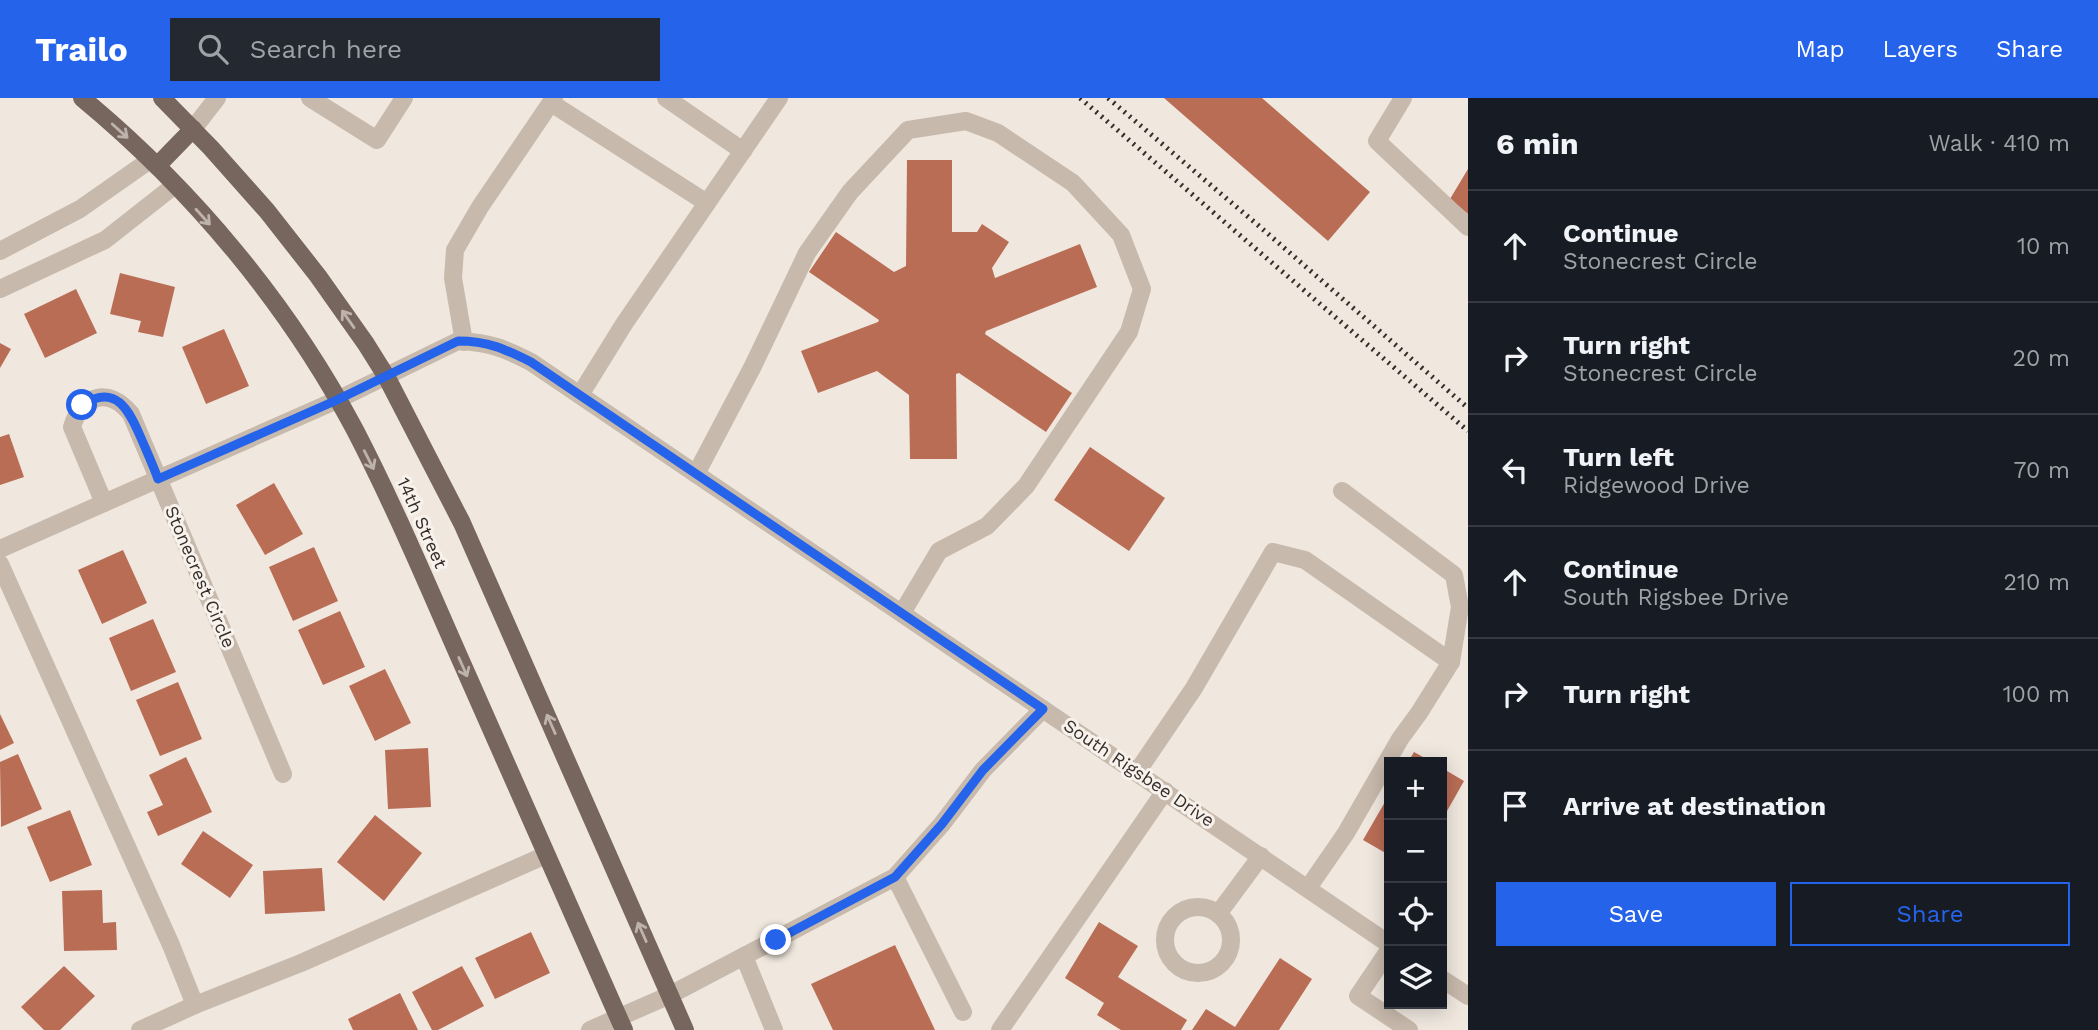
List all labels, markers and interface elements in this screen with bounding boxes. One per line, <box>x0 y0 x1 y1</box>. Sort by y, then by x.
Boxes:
search box <box>170 18 660 81</box>
text: Trailo <box>35 30 128 69</box>
icon: search <box>194 30 232 68</box>
text: Search here <box>250 34 402 64</box>
text: Map <box>1796 35 1844 63</box>
text: Layers <box>1882 35 1958 63</box>
text: Share <box>1996 35 2063 63</box>
one-way arrow <box>111 123 128 140</box>
text: 6 min <box>1496 126 1579 161</box>
text: Walk · 410 m <box>1929 130 2070 157</box>
one-way arrow <box>195 208 211 226</box>
text: Continue <box>1563 218 1679 248</box>
icon: ahead <box>1496 227 1534 265</box>
text: 10 m <box>2017 233 2070 260</box>
text: Stonecrest Circle <box>1563 248 1758 275</box>
one-way arrow <box>341 310 355 329</box>
text: Turn right <box>1563 330 1690 360</box>
icon: right <box>1496 339 1534 377</box>
text: 20 m <box>2013 345 2070 372</box>
text: Stonecrest Circle <box>1563 360 1758 387</box>
route start <box>66 389 97 420</box>
text: Turn left <box>1563 442 1674 472</box>
one-way arrow <box>363 449 377 470</box>
icon: left <box>1496 451 1534 489</box>
text: 70 m <box>2013 457 2070 484</box>
text: Ridgewood Drive <box>1563 472 1750 499</box>
street label: 14th Street <box>393 474 452 572</box>
street label: Stonecrest Circle <box>161 503 240 651</box>
text: Continue <box>1563 554 1679 584</box>
icon: ahead <box>1496 563 1534 601</box>
text: 210 m <box>2004 569 2070 596</box>
text: South Rigsbee Drive <box>1563 584 1789 611</box>
one-way arrow <box>457 656 470 677</box>
icon: right <box>1496 675 1534 713</box>
text: Turn right <box>1563 679 1690 709</box>
text: 100 m <box>2003 681 2070 708</box>
one-way arrow <box>543 714 556 735</box>
street label: South Rigsbee Drive <box>1060 714 1219 831</box>
map controls <box>1384 757 1447 1009</box>
button: + <box>1384 757 1447 820</box>
icon: arrive <box>1496 787 1534 825</box>
text: Arrive at destination <box>1563 791 1826 821</box>
button: − <box>1384 820 1447 883</box>
button: Save <box>1496 882 1776 946</box>
button: Share <box>1790 882 2070 946</box>
button: locate <box>1384 883 1447 946</box>
one-way arrow <box>635 922 648 943</box>
route end <box>760 924 791 955</box>
button: layers <box>1384 946 1447 1009</box>

